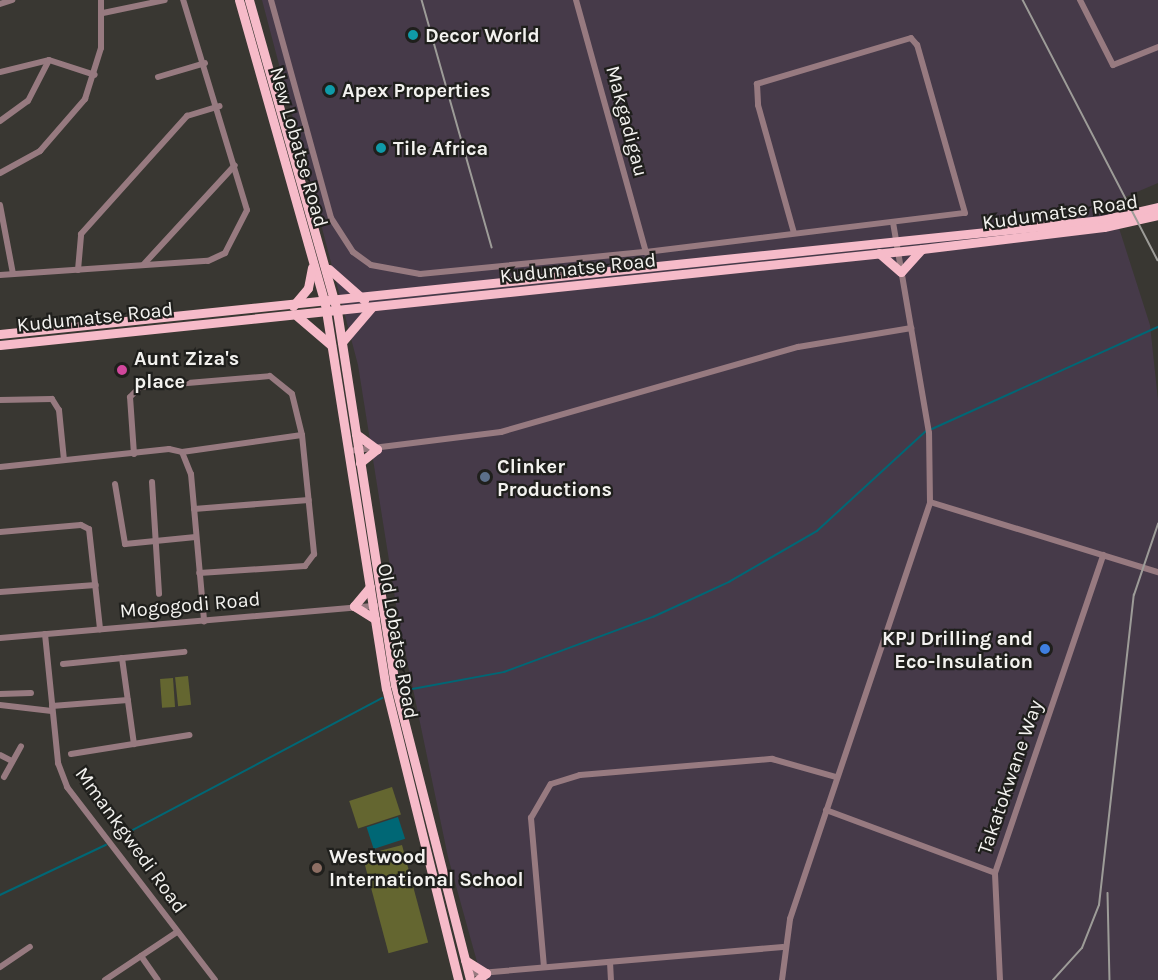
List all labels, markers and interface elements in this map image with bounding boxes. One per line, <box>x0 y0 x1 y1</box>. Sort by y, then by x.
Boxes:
place label: Decor World <box>425 23 540 47</box>
marker: Decor World <box>406 28 420 42</box>
street label: Makgadigau <box>601 63 653 179</box>
street label: New Lobatse Road <box>265 64 333 230</box>
place label: Apex Properties <box>342 78 490 102</box>
marker: Apex Properties <box>323 83 337 97</box>
place label: Tile Africa <box>393 136 488 160</box>
marker: Tile Africa <box>374 141 388 155</box>
street label: Kudumatse Road <box>981 189 1139 235</box>
street label: Kudumatse Road <box>499 248 657 288</box>
street label: Kudumatse Road <box>16 297 174 337</box>
place label: Aunt Ziza's place <box>134 346 239 393</box>
marker: Aunt Ziza's place <box>115 363 129 377</box>
place label: Clinker Productions <box>497 454 612 501</box>
marker: Clinker Productions <box>478 470 492 484</box>
street label: Old Lobatse Road <box>373 561 423 721</box>
street label: Mogogodi Road <box>119 587 261 623</box>
place label: KPJ Drilling and Eco-Insulation <box>882 626 1033 673</box>
marker: KPJ Drilling and Eco-Insulation <box>1038 642 1052 656</box>
street label: Takatokwane Way <box>972 697 1048 857</box>
street label: Mmankgwedi Road <box>70 762 192 918</box>
place label: Westwood International School <box>329 844 524 891</box>
marker: Westwood International School <box>310 861 324 875</box>

